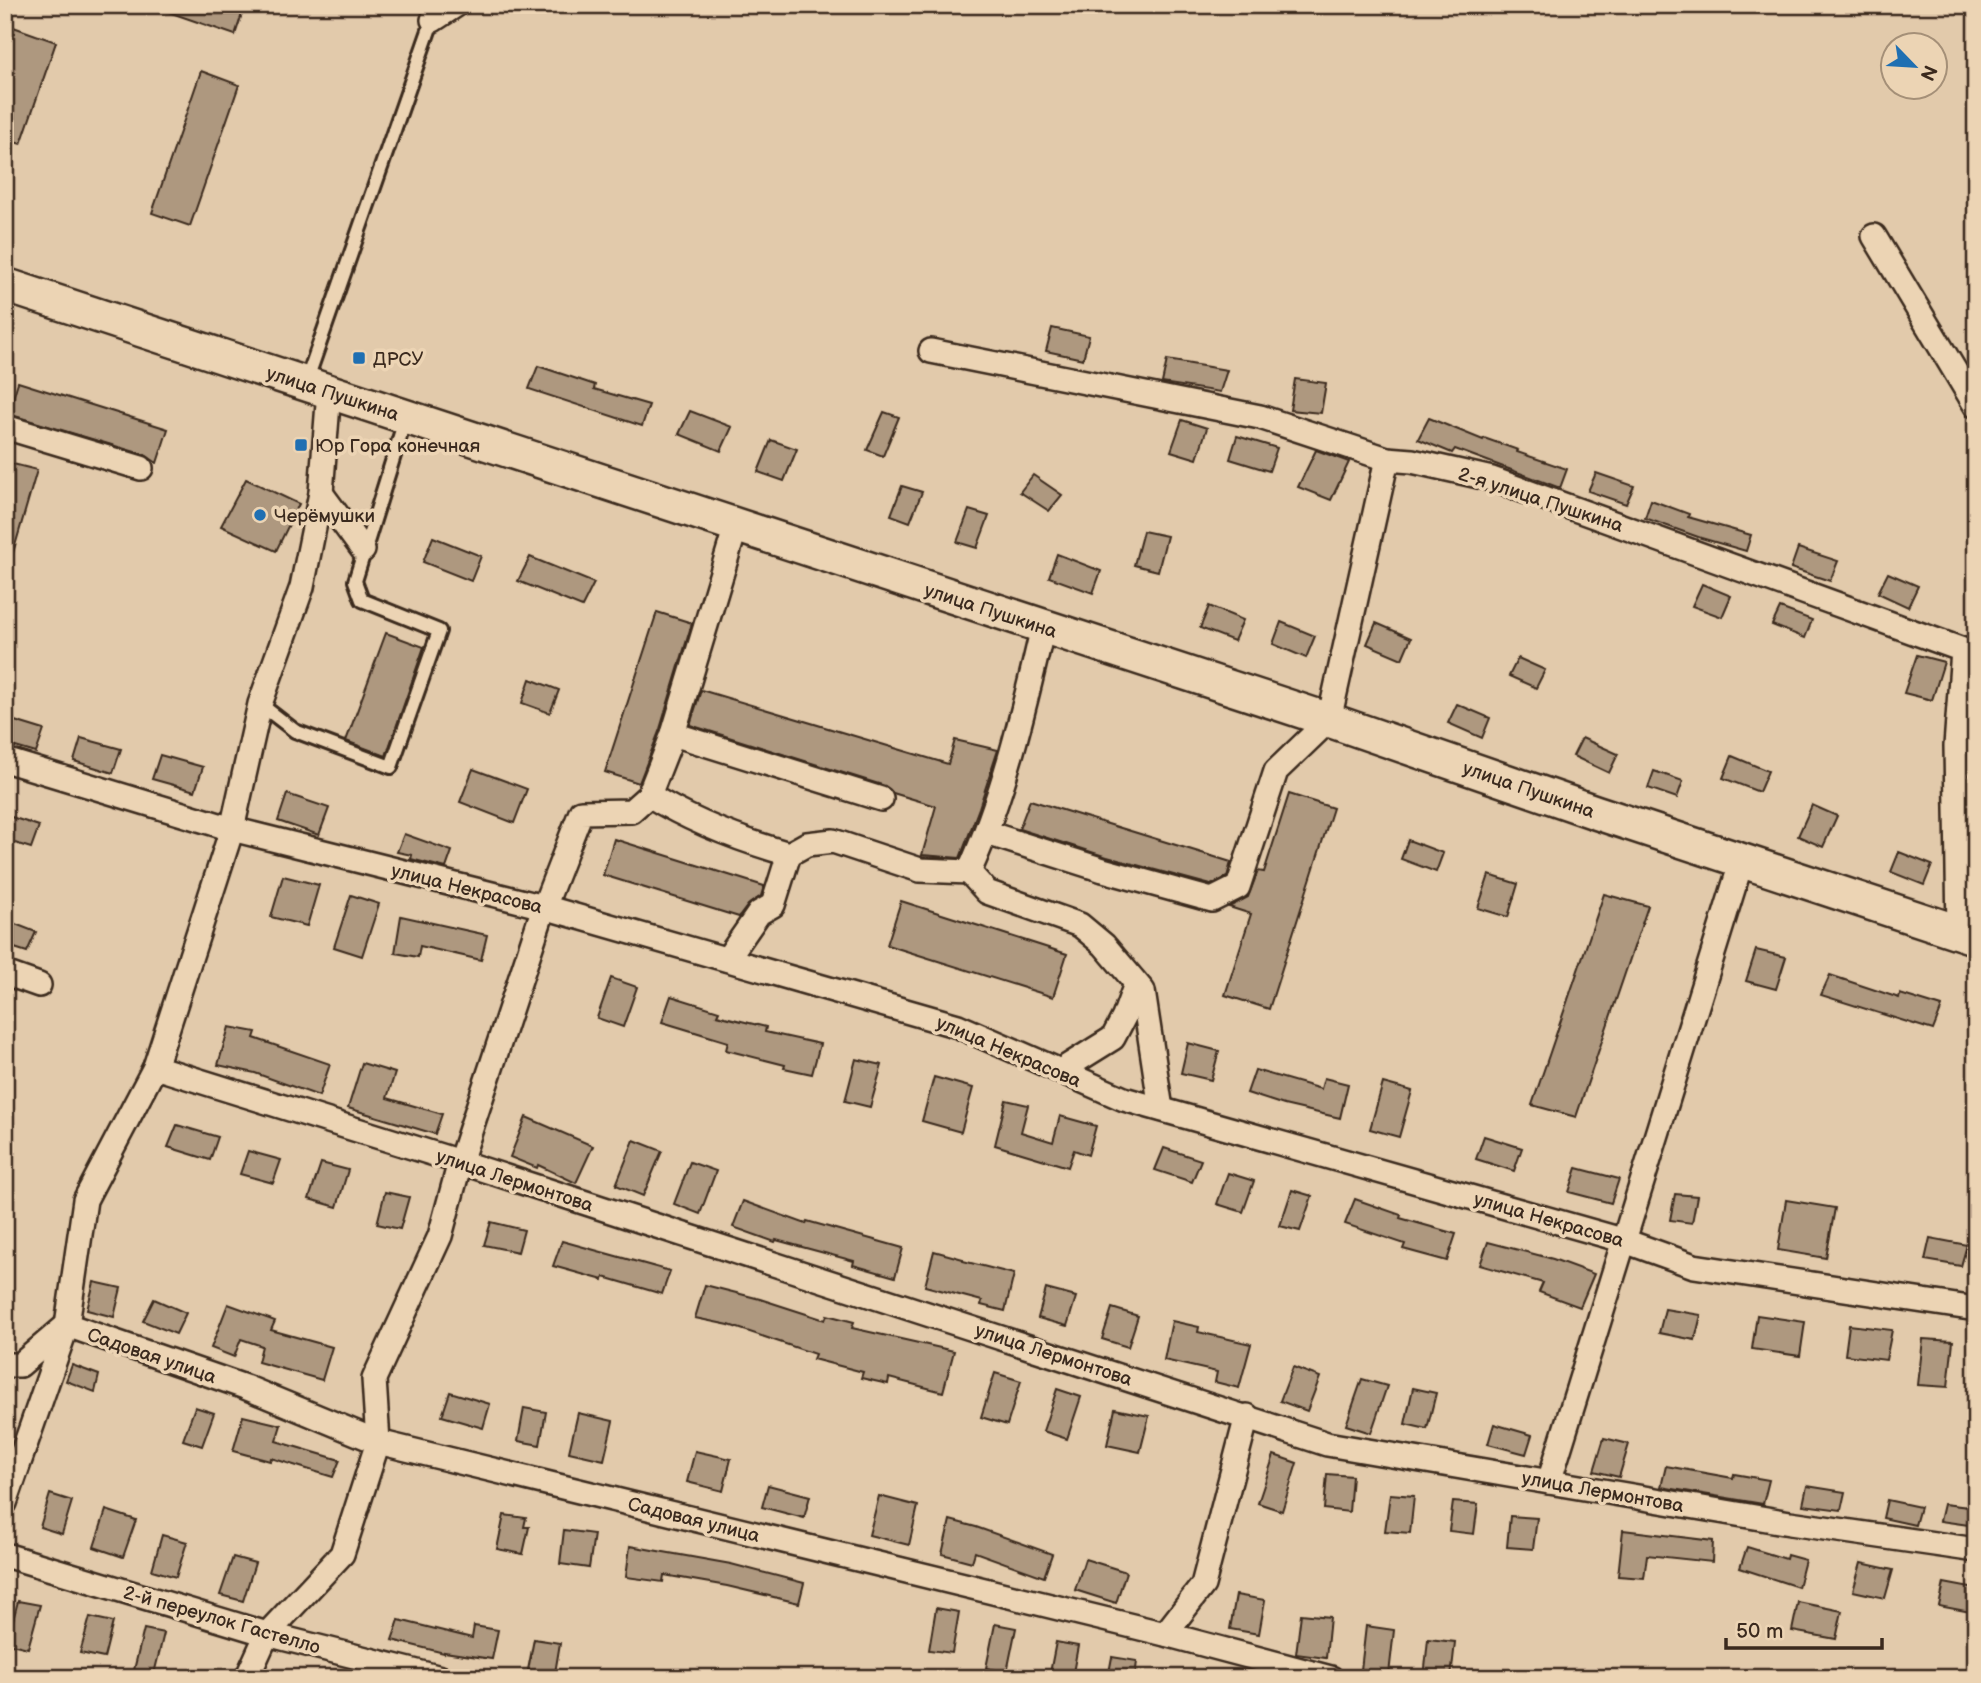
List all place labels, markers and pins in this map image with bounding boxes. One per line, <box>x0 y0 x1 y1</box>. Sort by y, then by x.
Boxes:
place label: ДРСУ <box>373 348 424 371</box>
marker: ДРСУ <box>351 350 367 366</box>
place label: Юр Гора конечная <box>315 435 480 458</box>
marker: Юр Гора конечная <box>293 437 309 453</box>
place label: Черёмушки <box>274 505 375 528</box>
marker: Черёмушки <box>252 507 268 523</box>

